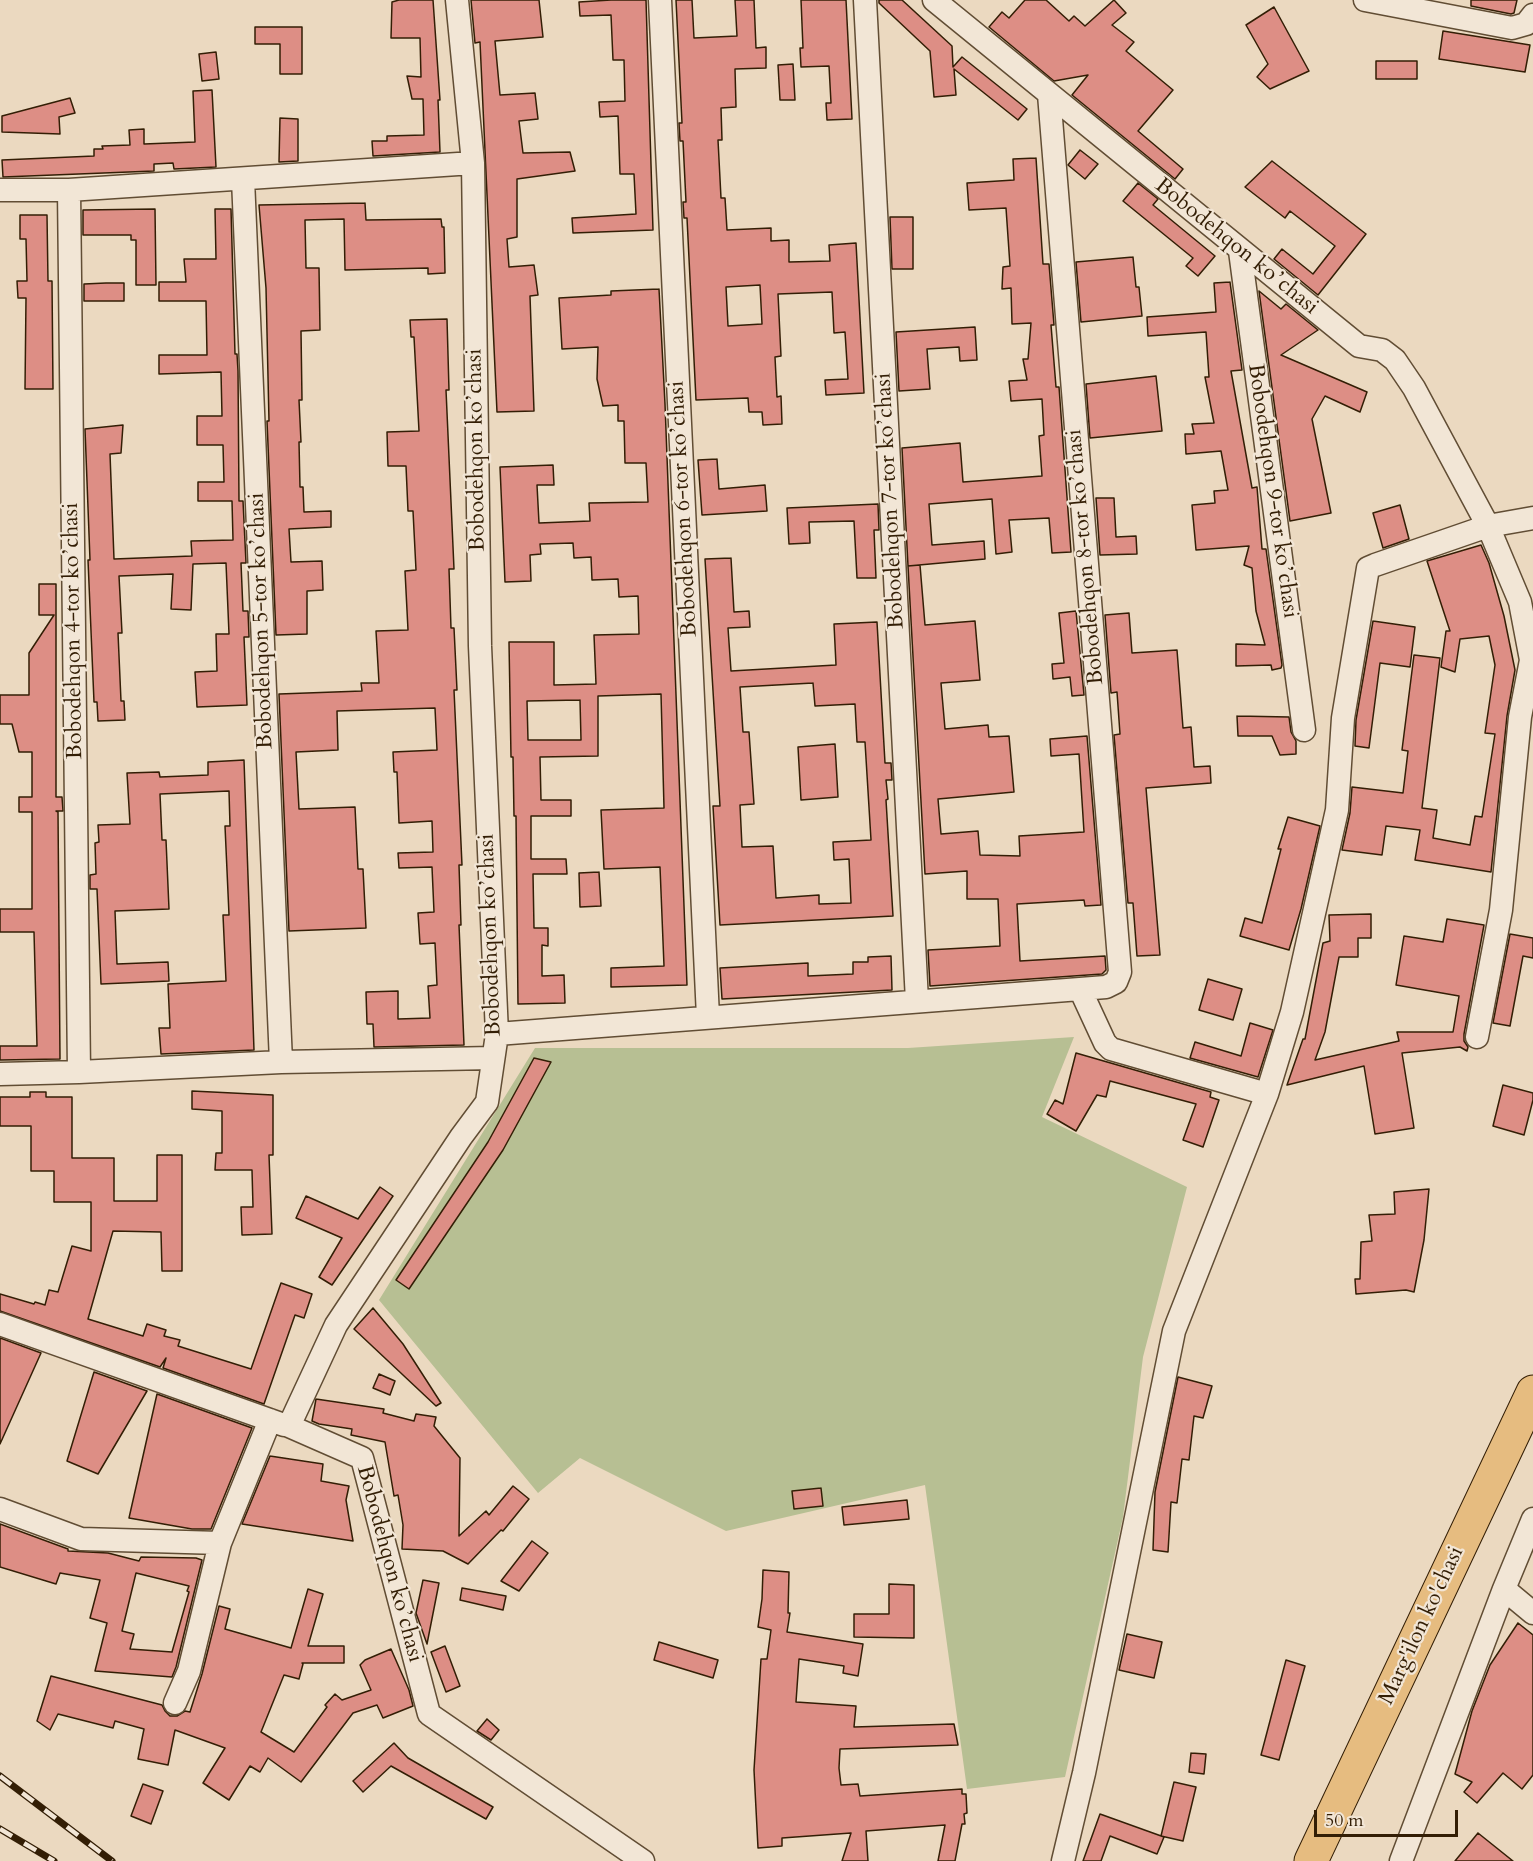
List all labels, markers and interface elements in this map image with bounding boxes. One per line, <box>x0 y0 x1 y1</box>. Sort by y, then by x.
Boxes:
street label: Bobodehqon koʼchasi <box>1149 173 1323 321</box>
street label: Bobodehqon koʼchasi <box>462 348 492 552</box>
street label: Bobodehqon 9-tor koʼchasi <box>1241 362 1303 620</box>
street label: Bobodehqon 7-tor koʼchasi <box>871 372 911 630</box>
street label: Bobodehqon 6-tor koʼchasi <box>664 380 704 638</box>
street label: Bobodehqon 8-tor koʼchasi <box>1062 428 1110 686</box>
street label: Bobodehqon 5-tor koʼchasi <box>244 492 280 750</box>
street label: Bobodehqon 4-tor koʼchasi <box>59 502 89 760</box>
street label: Bobodehqon koʼchasi <box>474 833 508 1037</box>
street label: Bobodehqon koʼchasi <box>350 1463 428 1665</box>
street label: Marg'ilon ko'chasi <box>1374 1543 1470 1709</box>
scale bar <box>1317 1798 1461 1836</box>
text: 50 m <box>1325 1808 1364 1833</box>

